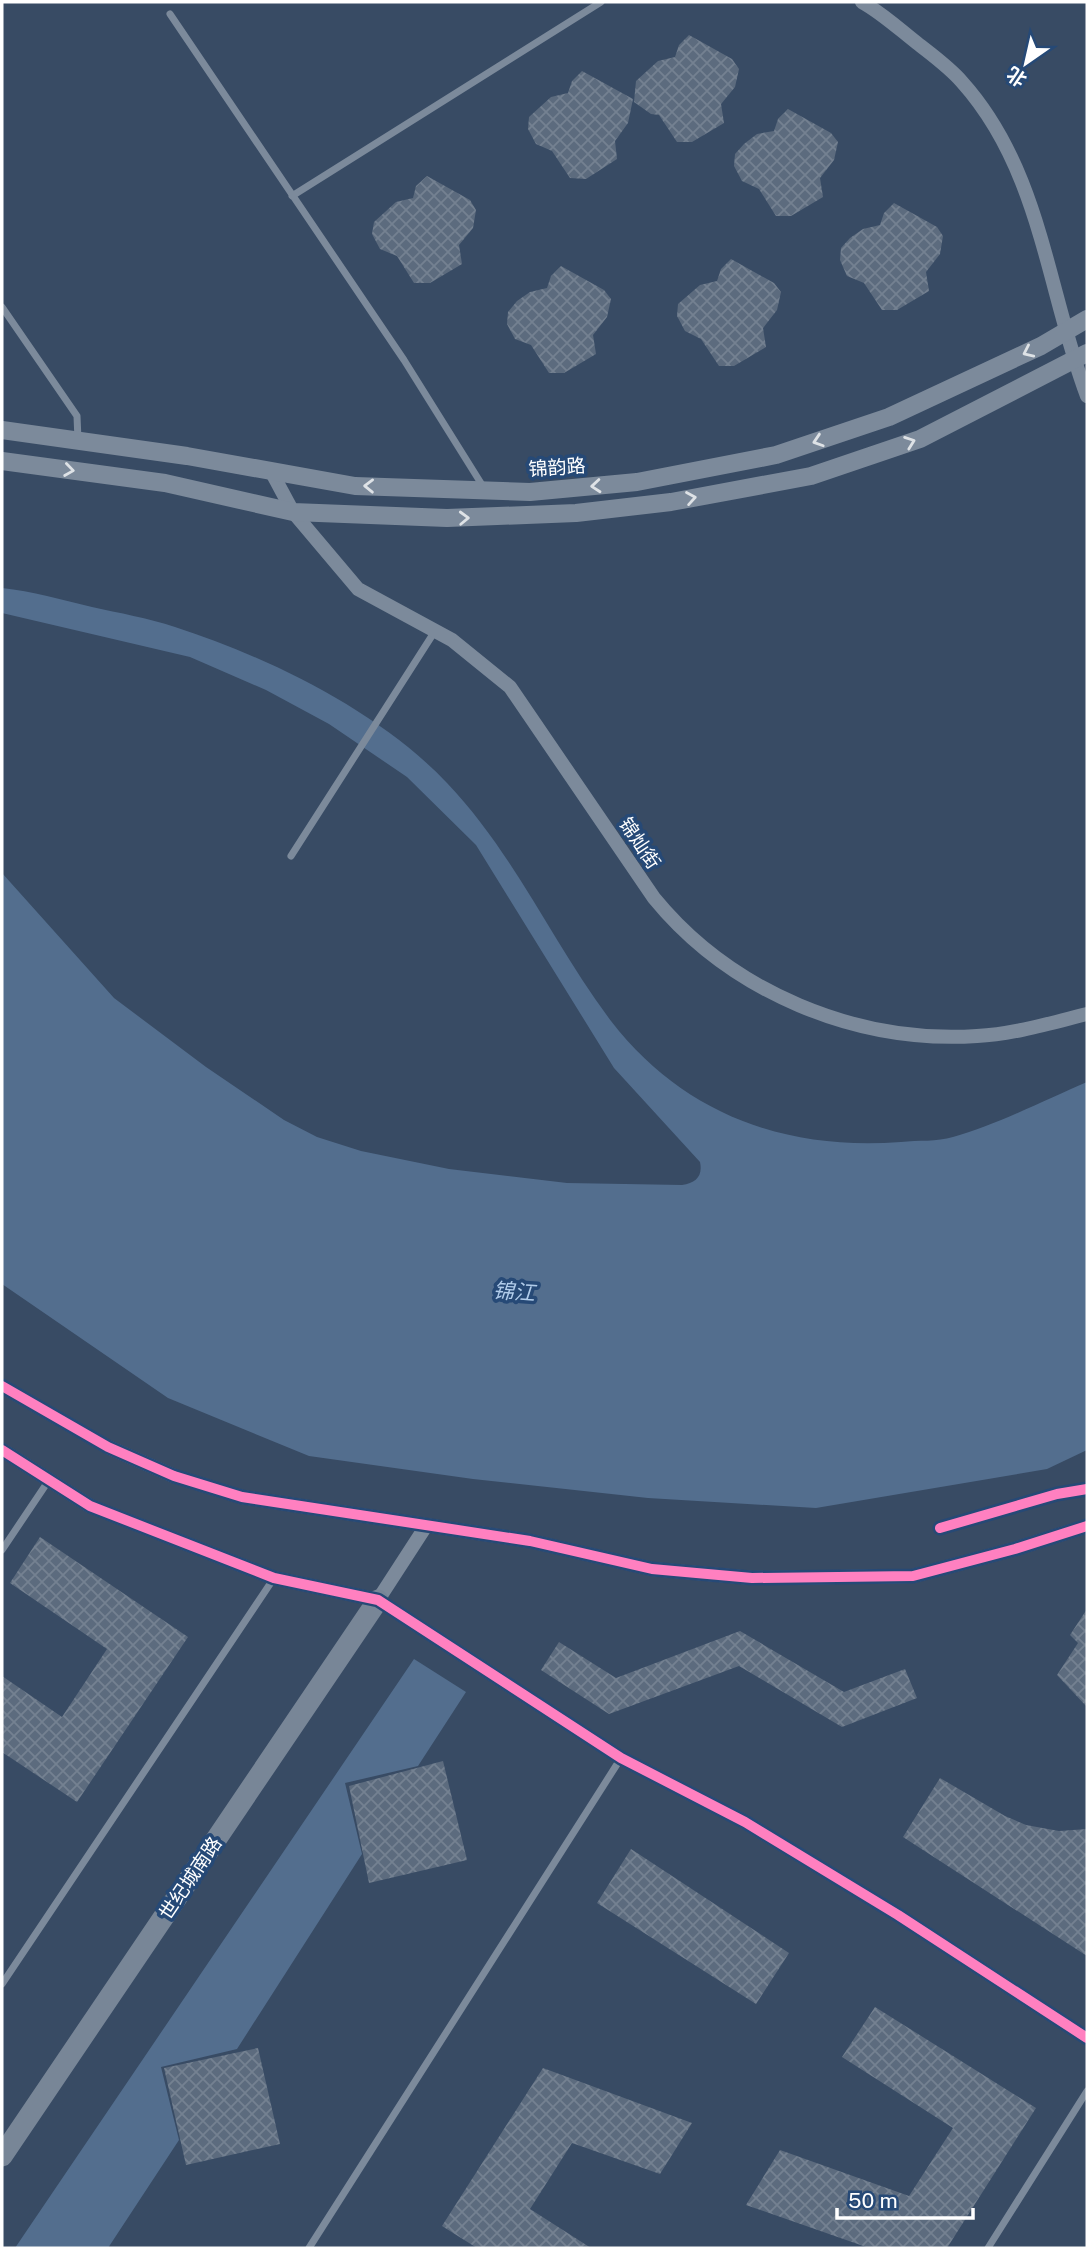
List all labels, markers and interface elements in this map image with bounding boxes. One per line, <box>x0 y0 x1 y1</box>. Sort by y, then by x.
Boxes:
north arrow <box>991 28 1061 98</box>
text: 北 <box>1002 63 1031 92</box>
one-way arrow <box>1023 344 1035 358</box>
one-way arrow <box>813 432 825 447</box>
one-way arrow <box>904 436 916 450</box>
street label: 锦韵路 <box>528 454 586 480</box>
one-way arrow <box>64 462 75 477</box>
one-way arrow <box>590 478 602 493</box>
one-way arrow <box>363 479 374 494</box>
one-way arrow <box>684 492 696 507</box>
one-way arrow <box>459 510 470 525</box>
street label: 锦灿街 <box>615 813 665 873</box>
water label: 锦江 <box>492 1278 538 1306</box>
street label: 世纪城南路 <box>154 1832 226 1924</box>
scale bar <box>837 2176 974 2220</box>
text: 50 m <box>848 2188 898 2213</box>

